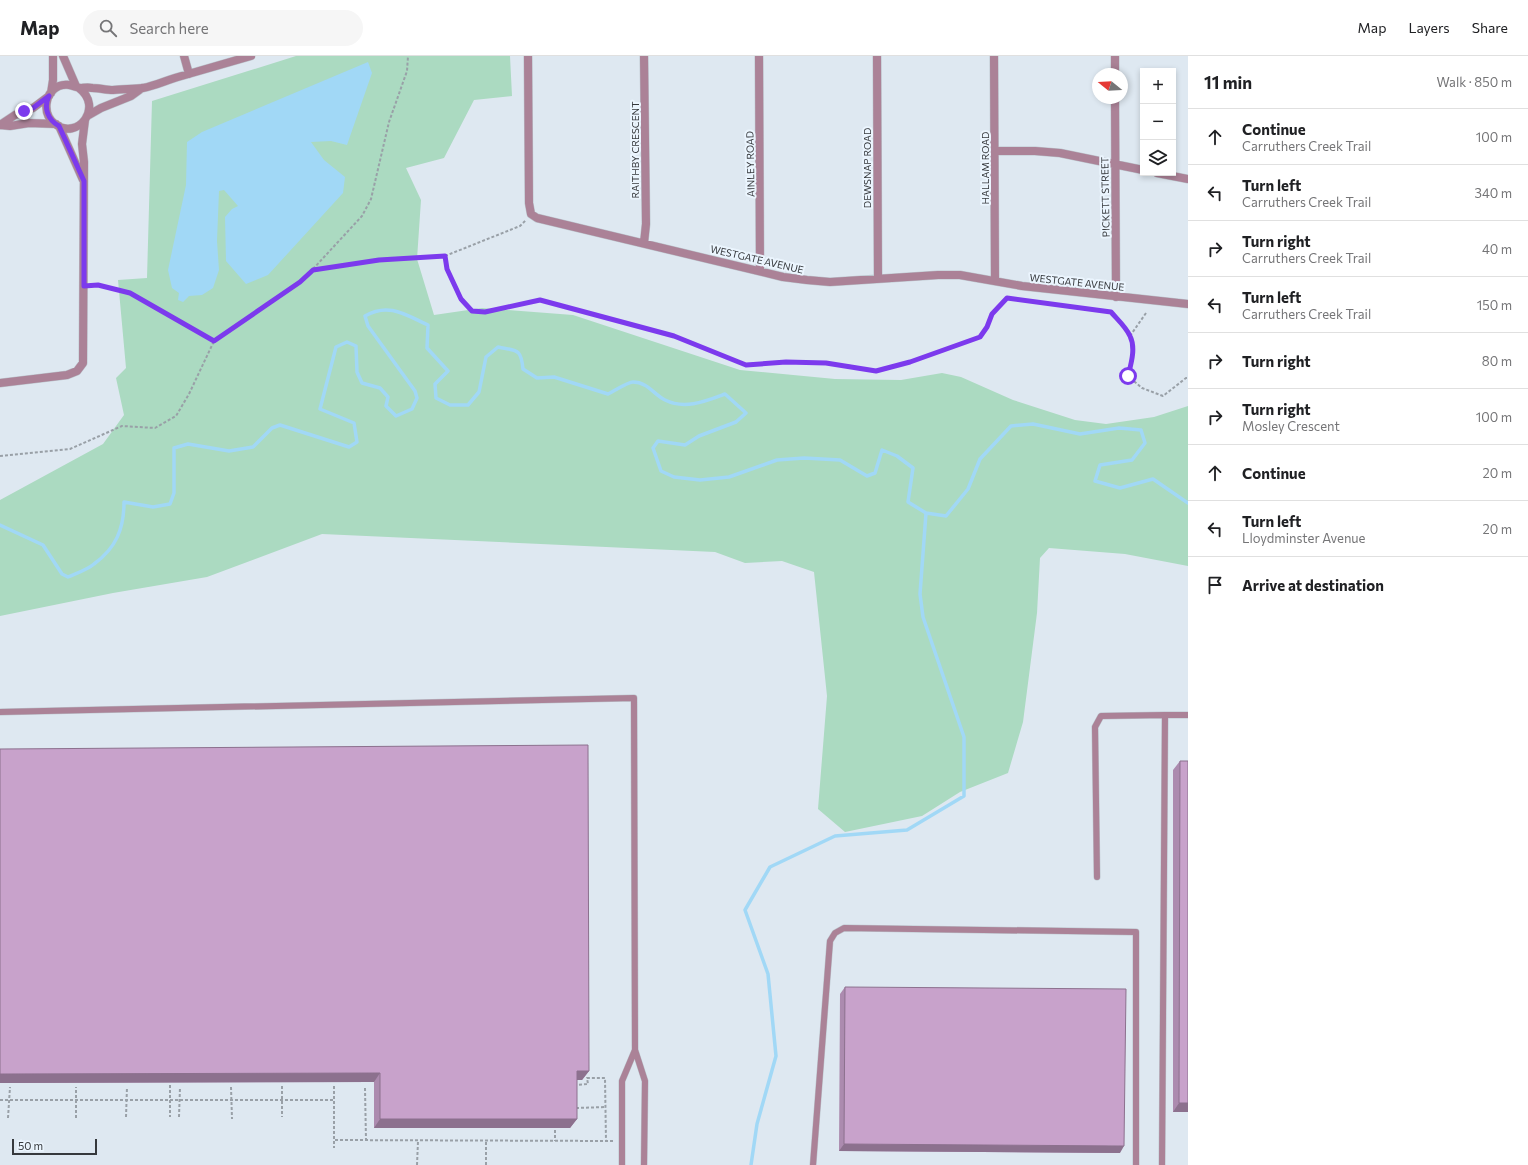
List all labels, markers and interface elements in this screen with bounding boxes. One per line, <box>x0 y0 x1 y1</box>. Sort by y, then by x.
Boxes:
search box <box>83 10 363 46</box>
text: Map <box>20 16 59 39</box>
icon: search <box>97 17 119 39</box>
text: Search here <box>129 19 209 37</box>
text: Map <box>1358 19 1386 36</box>
text: Layers <box>1408 19 1450 36</box>
text: Share <box>1472 19 1508 36</box>
north arrow <box>1092 68 1128 104</box>
map controls <box>1140 68 1176 176</box>
button: + <box>1140 68 1176 104</box>
text: 11 min <box>1204 72 1252 93</box>
text: Walk · 850 m <box>1437 74 1512 90</box>
street label: RAITHBY CRESCENT <box>629 101 641 199</box>
route end <box>15 102 33 120</box>
button: − <box>1140 104 1176 140</box>
text: Continue <box>1242 120 1306 138</box>
icon: ahead <box>1204 126 1226 148</box>
street label: DEWSNAP ROAD <box>861 128 873 208</box>
text: 100 m <box>1476 129 1512 145</box>
street label: AINLEY ROAD <box>743 131 757 197</box>
street label: HALLAM ROAD <box>979 132 991 204</box>
text: Carruthers Creek Trail <box>1242 138 1371 154</box>
button: layers <box>1140 140 1176 176</box>
street label: PICKETT STREET <box>1098 156 1112 237</box>
text: Turn left <box>1242 176 1301 194</box>
icon: left <box>1204 182 1226 204</box>
text: 340 m <box>1474 185 1512 201</box>
text: Carruthers Creek Trail <box>1242 194 1371 210</box>
text: Turn right <box>1242 232 1311 250</box>
icon: right <box>1204 238 1226 260</box>
text: 40 m <box>1482 241 1512 257</box>
street label: WESTGATE AVENUE <box>709 242 805 276</box>
text: Carruthers Creek Trail <box>1242 250 1371 266</box>
street label: WESTGATE AVENUE <box>1029 271 1125 293</box>
text: Turn left <box>1242 288 1301 306</box>
icon: left <box>1204 294 1226 316</box>
text: 150 m <box>1477 297 1512 313</box>
text: Carruthers Creek Trail <box>1242 306 1371 322</box>
icon: right <box>1204 350 1226 372</box>
text: Turn right <box>1242 352 1311 370</box>
text: 80 m <box>1482 353 1512 369</box>
route start <box>1119 367 1137 385</box>
text: Turn right <box>1242 400 1311 418</box>
icon: right <box>1204 406 1226 428</box>
text: 100 m <box>1476 409 1512 425</box>
text: Mosley Crescent <box>1242 418 1340 434</box>
icon: ahead <box>1204 462 1226 484</box>
text: Continue <box>1242 464 1306 482</box>
text: 20 m <box>1483 465 1512 481</box>
text: Turn left <box>1242 512 1301 530</box>
icon: left <box>1204 518 1226 540</box>
text: 20 m <box>1483 521 1512 537</box>
text: Lloydminster Avenue <box>1242 530 1365 546</box>
icon: arrive <box>1204 574 1226 596</box>
text: Arrive at destination <box>1242 576 1384 594</box>
scale bar <box>12 1137 97 1156</box>
text: 50 m <box>18 1139 43 1152</box>

